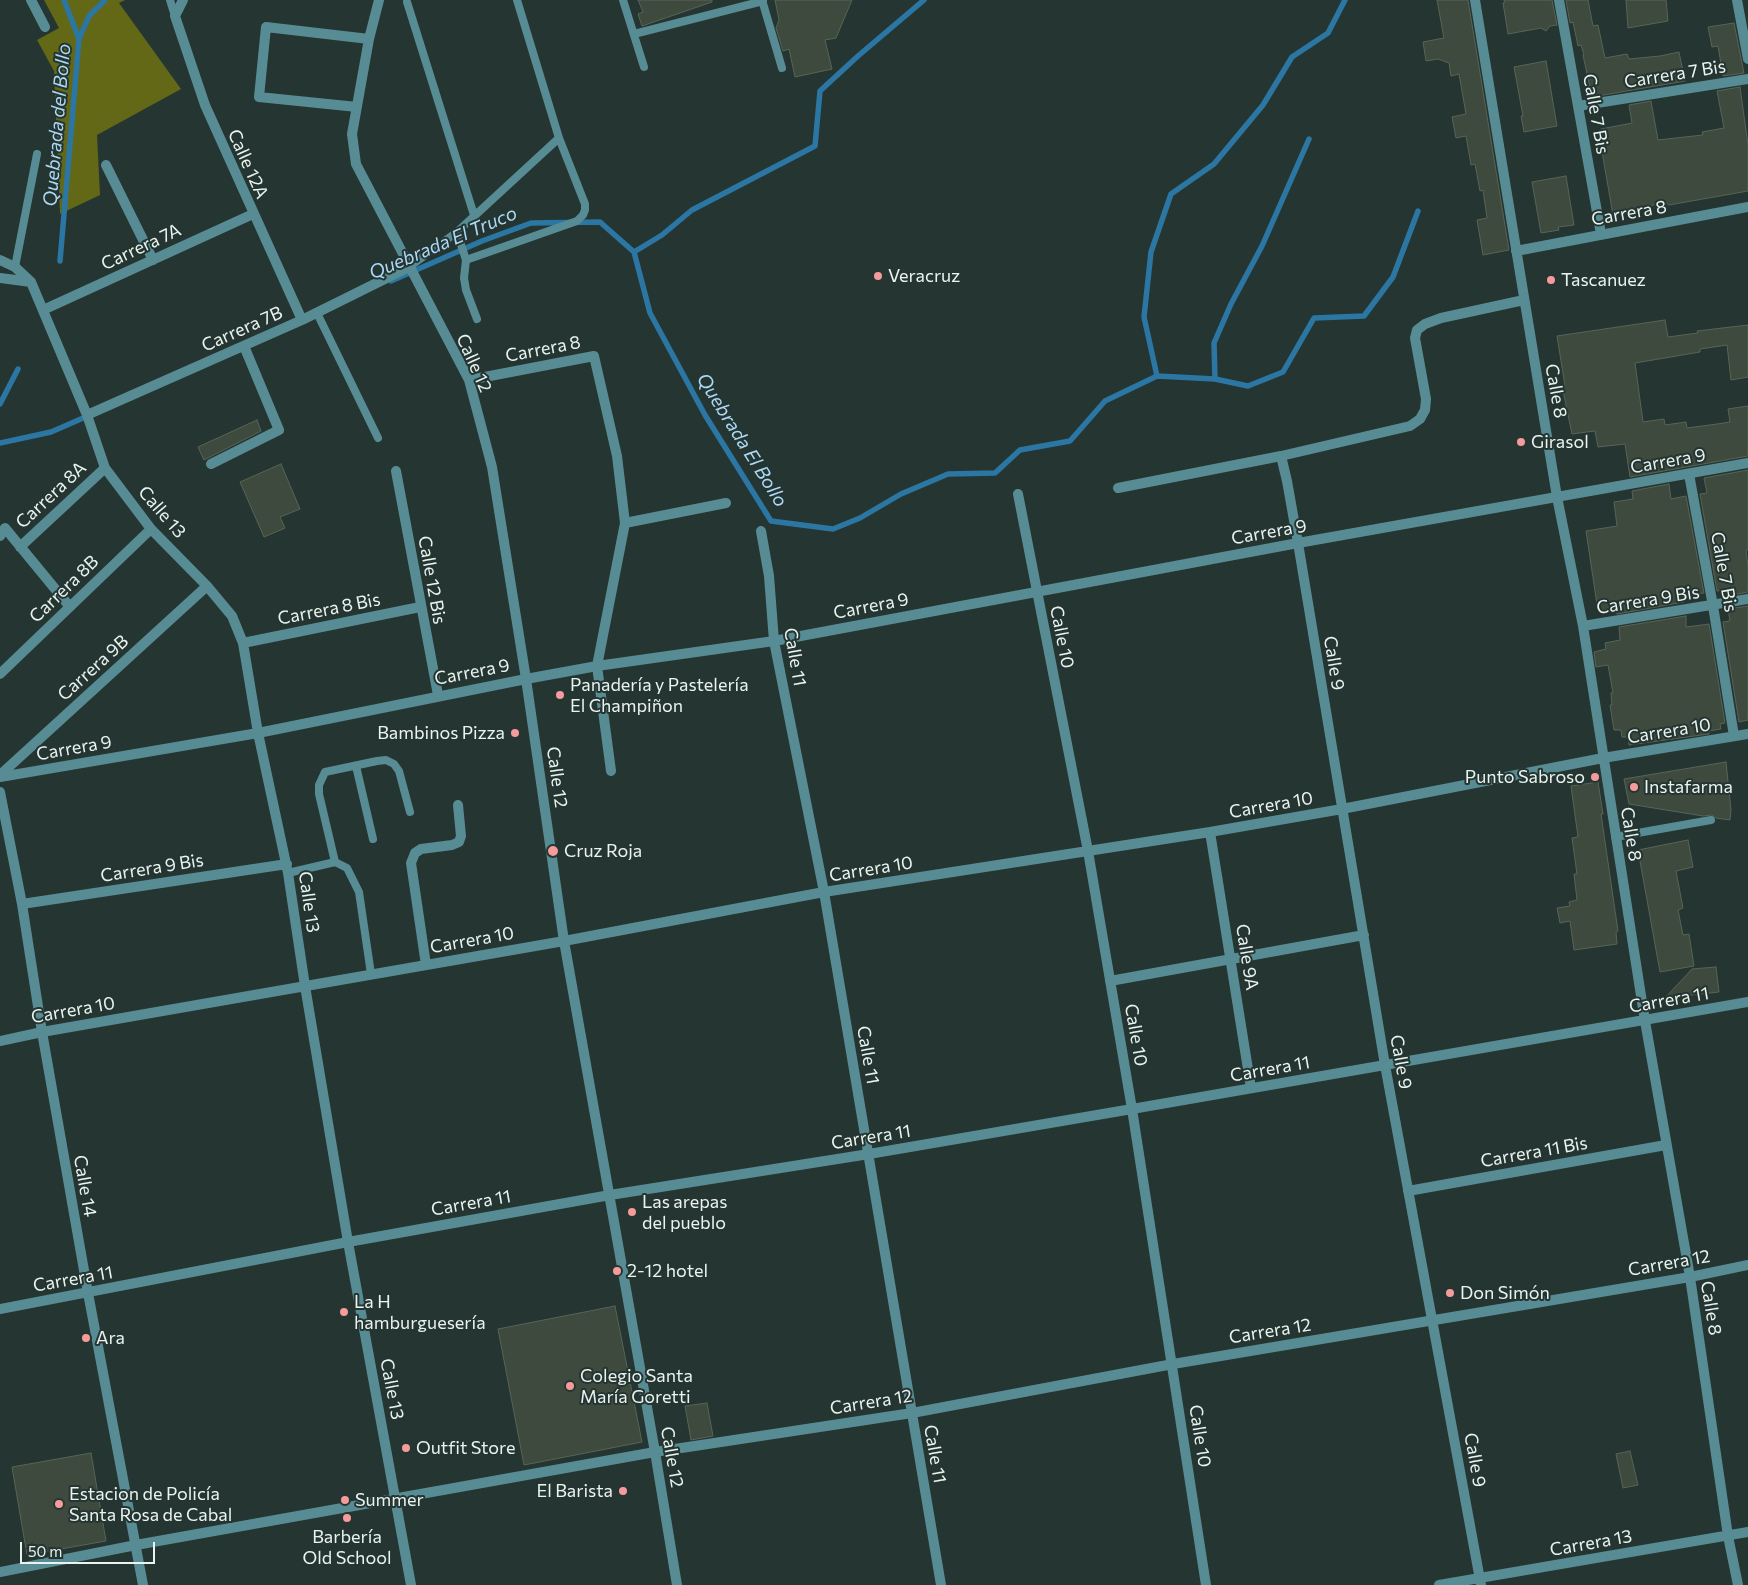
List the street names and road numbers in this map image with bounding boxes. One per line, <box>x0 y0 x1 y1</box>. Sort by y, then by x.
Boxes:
street label: Carrera 7 Bis <box>1623 55 1727 93</box>
street label: Calle 7 Bis <box>1578 72 1614 156</box>
street label: Calle 12A <box>223 126 273 202</box>
street label: Carrera 8 <box>1590 196 1668 230</box>
street label: Carrera 7A <box>98 219 184 275</box>
street label: Carrera 7B <box>198 302 286 356</box>
street label: Calle 12 <box>452 331 496 395</box>
street label: Carrera 8 <box>504 331 582 367</box>
street label: Calle 8 <box>1541 362 1571 420</box>
street label: Carrera 9 <box>1629 444 1707 478</box>
street label: Carrera 8A <box>11 457 91 533</box>
street label: Calle 13 <box>134 482 190 542</box>
street label: Carrera 9 <box>1230 515 1308 549</box>
street label: Calle 7 Bis <box>1706 530 1742 614</box>
street label: Calle 12 Bis <box>414 534 450 626</box>
street label: Carrera 8B <box>25 551 103 627</box>
street label: Carrera 9 Bis <box>1595 581 1701 619</box>
street label: Carrera 8 Bis <box>276 588 382 630</box>
street label: Carrera 9 <box>832 588 910 624</box>
street label: Calle 10 <box>1045 604 1079 670</box>
street label: Calle 11 <box>779 626 811 688</box>
street label: Carrera 9B <box>53 631 133 705</box>
street label: Calle 9 <box>1319 634 1349 692</box>
street label: Carrera 9 <box>433 654 511 690</box>
street label: Carrera 10 <box>1626 714 1712 748</box>
street label: Carrera 9 <box>35 731 113 765</box>
street label: Calle 12 <box>542 745 572 809</box>
street label: Carrera 10 <box>1227 787 1315 823</box>
street label: Calle 8 <box>1616 805 1646 863</box>
street label: Carrera 9 Bis <box>99 849 205 887</box>
street label: Carrera 10 <box>828 852 914 886</box>
street label: Calle 13 <box>294 870 324 934</box>
street label: Carrera 10 <box>428 922 516 958</box>
street label: Calle 9A <box>1231 922 1263 992</box>
street label: Carrera 11 <box>1627 982 1711 1018</box>
street label: Carrera 10 <box>29 992 117 1028</box>
street label: Calle 10 <box>1120 1002 1152 1068</box>
street label: Calle 11 <box>852 1024 884 1086</box>
street label: Calle 9 <box>1386 1033 1416 1091</box>
street label: Carrera 11 <box>1228 1051 1312 1087</box>
street label: Carrera 11 <box>830 1120 912 1154</box>
street label: Carrera 11 Bis <box>1479 1132 1589 1172</box>
street label: Calle 14 <box>69 1153 101 1219</box>
street label: Carrera 11 <box>429 1185 513 1221</box>
street label: Carrera 12 <box>1626 1245 1712 1281</box>
street label: Carrera 11 <box>31 1261 115 1297</box>
street label: Calle 8 <box>1696 1279 1726 1337</box>
street label: Carrera 12 <box>1227 1314 1313 1348</box>
street label: Calle 13 <box>376 1357 408 1421</box>
street label: Carrera 12 <box>828 1385 914 1419</box>
street label: Calle 10 <box>1184 1403 1216 1469</box>
street label: Calle 11 <box>919 1423 951 1485</box>
street label: Calle 12 <box>656 1425 688 1489</box>
street label: Calle 9 <box>1460 1431 1490 1489</box>
street label: Carrera 13 <box>1548 1525 1634 1561</box>

